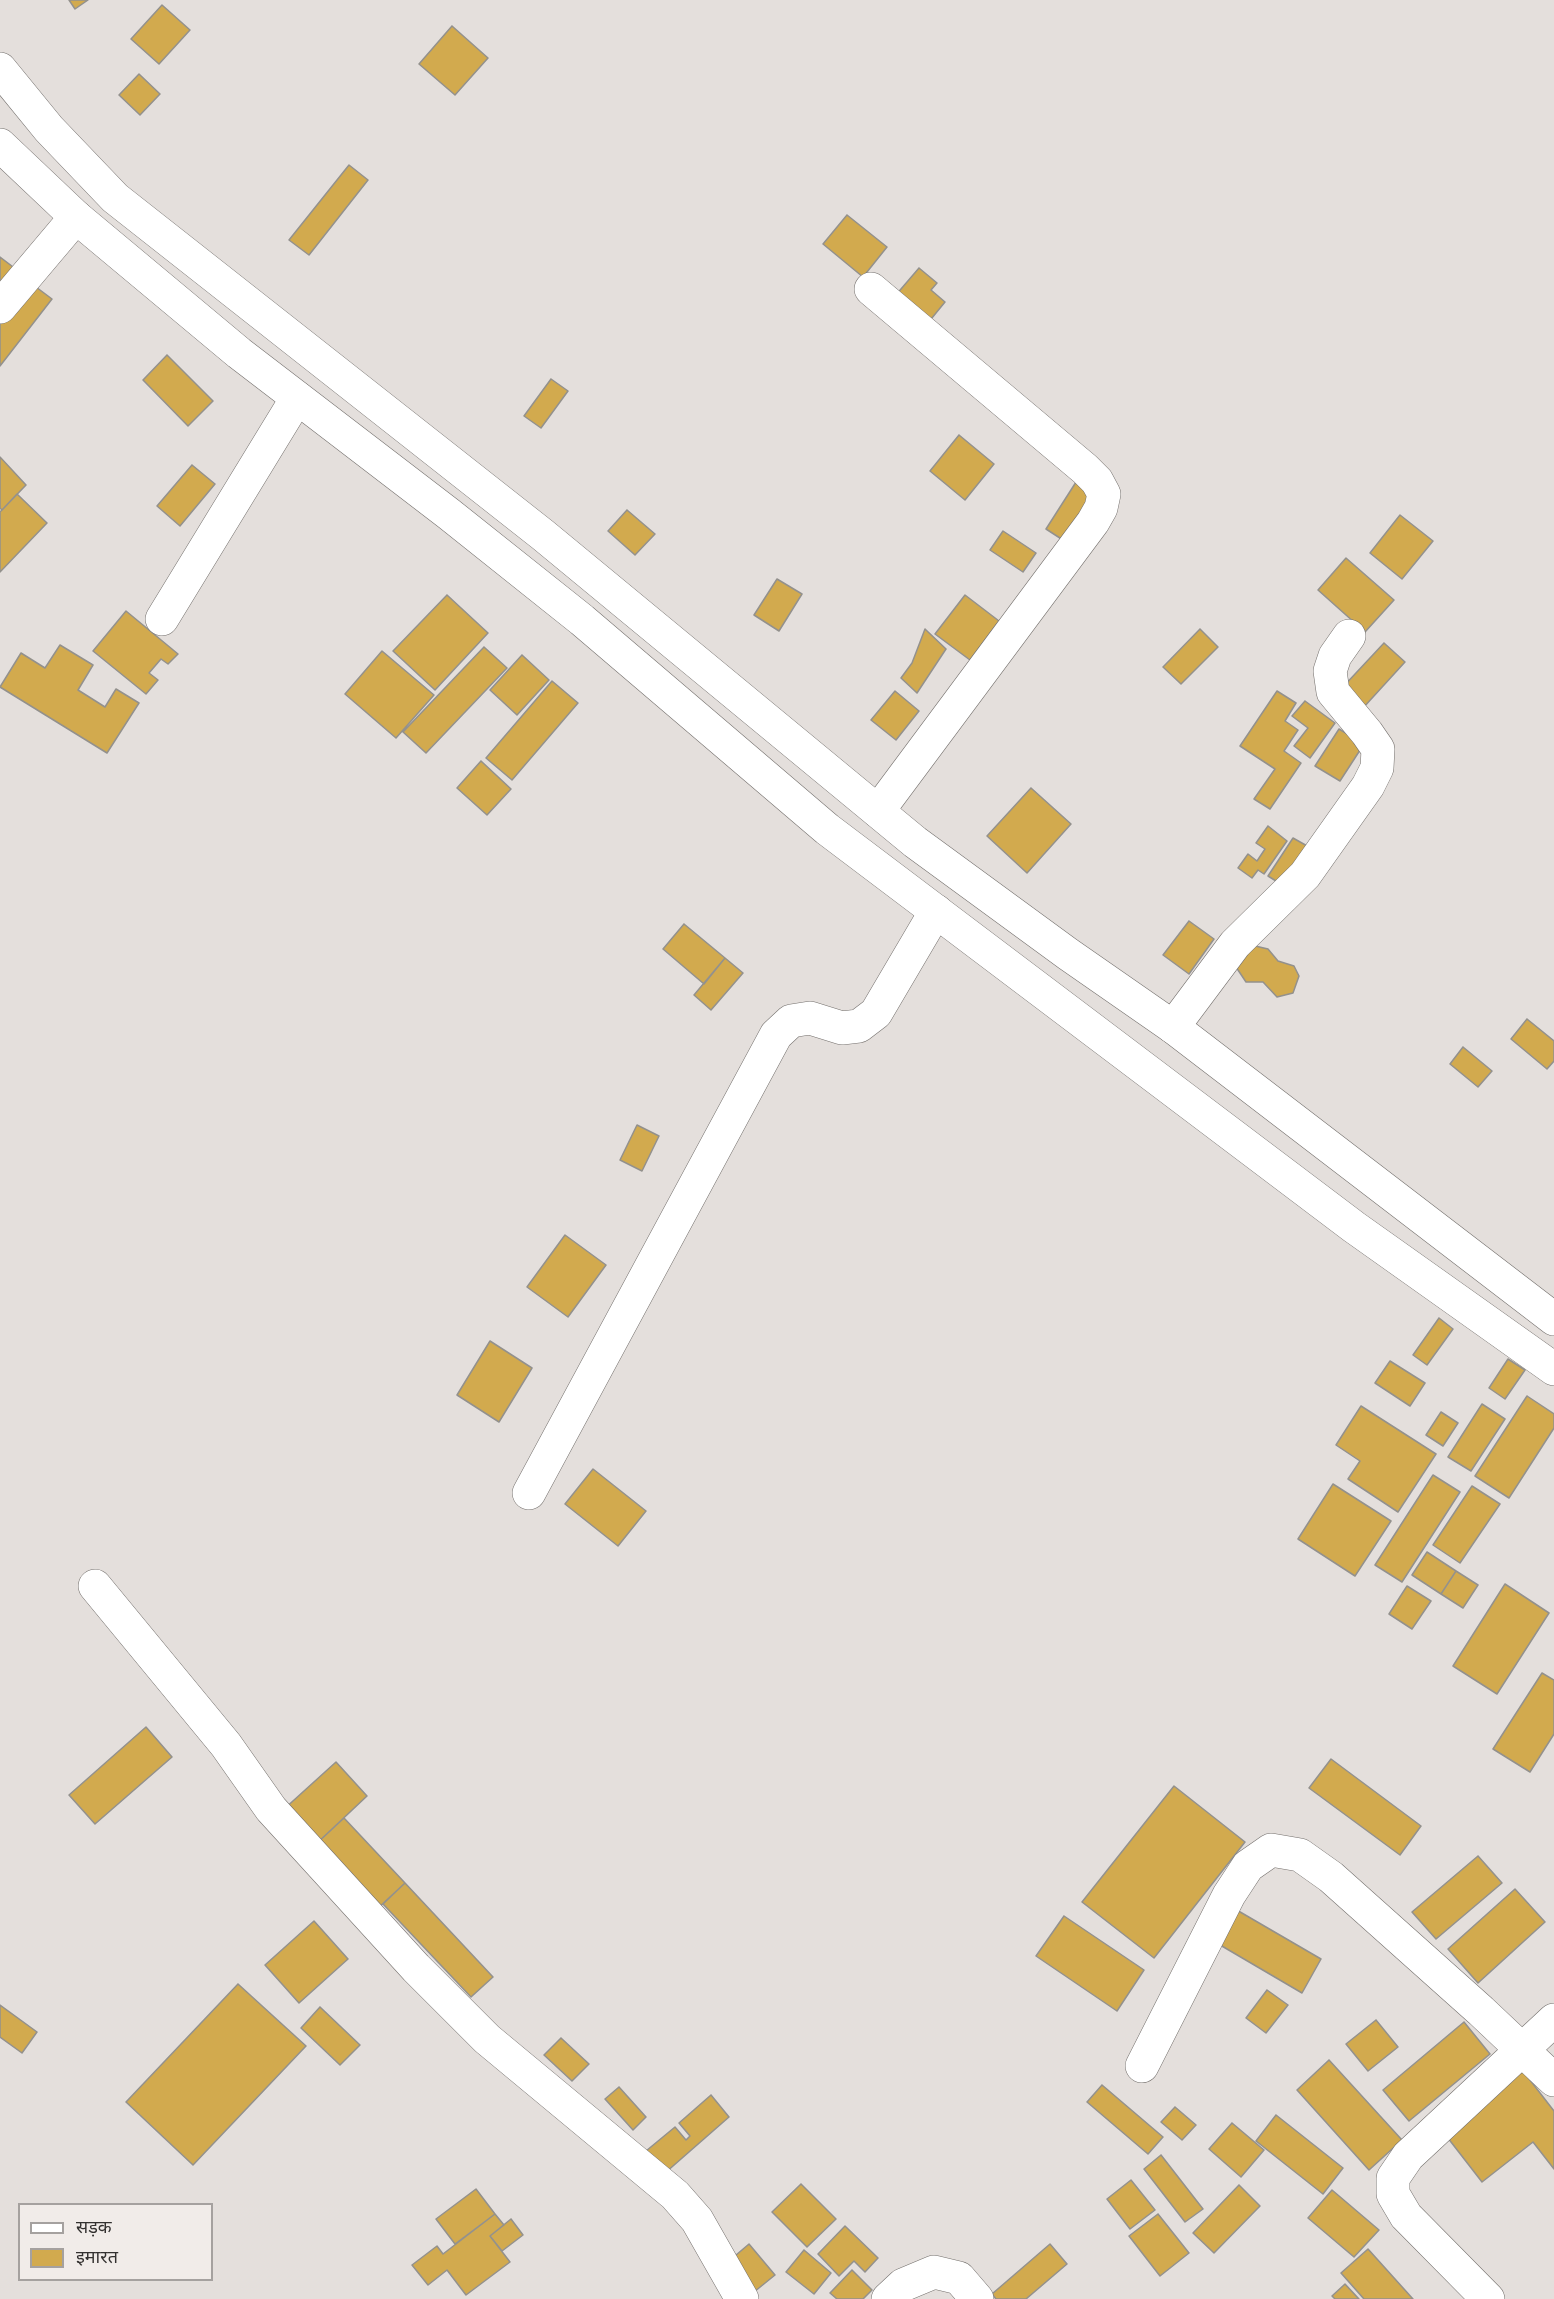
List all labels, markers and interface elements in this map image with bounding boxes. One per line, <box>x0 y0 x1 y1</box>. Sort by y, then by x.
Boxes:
legend <box>18 2203 213 2281</box>
text: सड़क <box>76 2216 112 2238</box>
text: इमारत <box>76 2246 118 2268</box>

